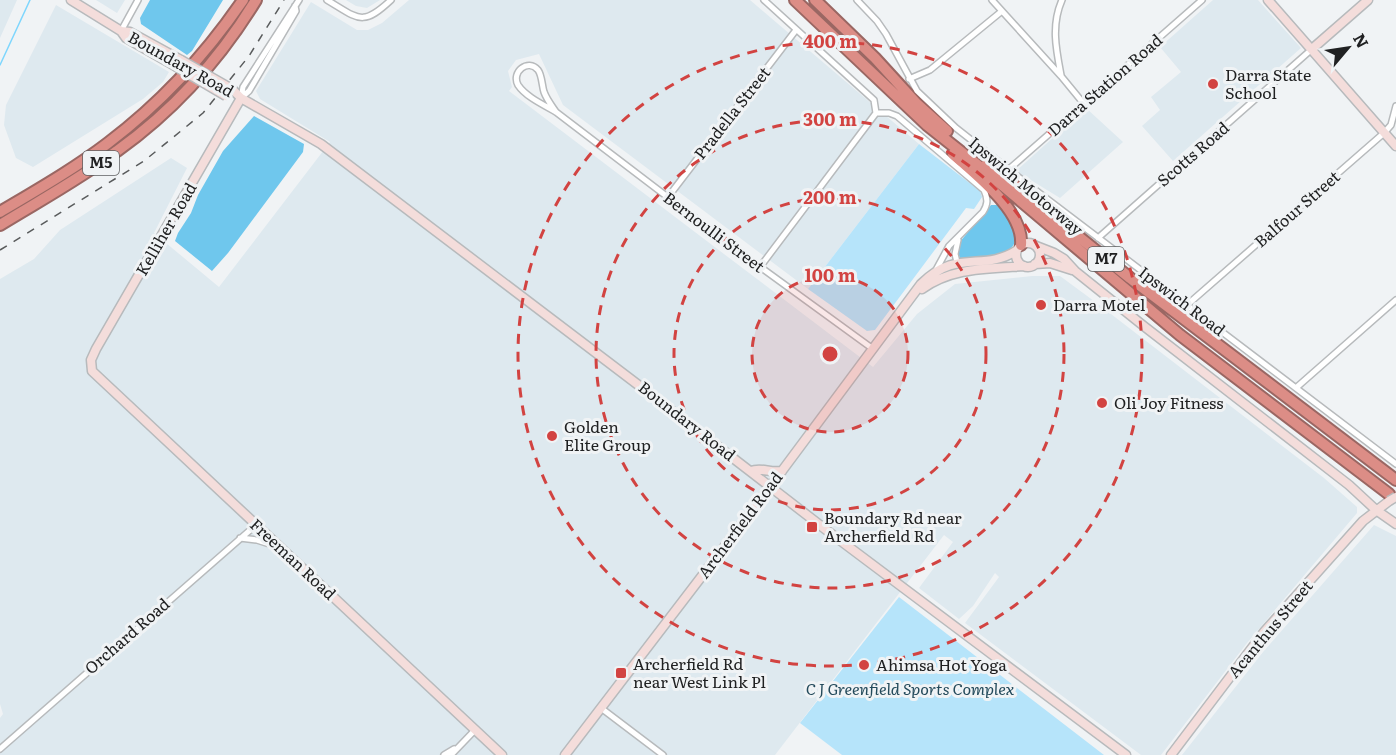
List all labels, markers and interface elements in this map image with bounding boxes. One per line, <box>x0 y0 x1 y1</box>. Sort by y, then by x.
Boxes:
north arrow <box>1318 18 1378 78</box>
street label: Boundary Road <box>124 24 239 102</box>
text: 400 m <box>803 27 857 54</box>
street label: Darra Station Road <box>1042 27 1167 141</box>
text: N <box>1348 29 1376 52</box>
street label: Pradella Street <box>687 61 775 164</box>
place label: Darra State School <box>1225 62 1311 104</box>
marker: Darra State School <box>1206 77 1220 91</box>
text: 300 m <box>803 105 857 132</box>
street label: Scotts Road <box>1151 115 1234 191</box>
street label: Ipswich Motorway <box>964 130 1090 241</box>
road number: M5 <box>83 151 119 175</box>
street label: Balfour Street <box>1248 164 1345 252</box>
street label: Kelliher Road <box>129 177 202 280</box>
text: 200 m <box>803 183 857 210</box>
street label: Bernoulli Street <box>659 185 771 278</box>
road number: M7 <box>1088 247 1124 271</box>
street label: Ipswich Road <box>1134 260 1231 341</box>
text: 100 m <box>804 261 856 288</box>
place label: Darra Motel <box>1053 292 1145 316</box>
marker: Darra Motel <box>1034 298 1048 312</box>
centre of rings <box>820 344 840 364</box>
street label: Boundary Road <box>634 375 741 466</box>
place label: Oli Joy Fitness <box>1114 390 1224 414</box>
marker: Oli Joy Fitness <box>1095 396 1109 410</box>
place label: Golden Elite Group <box>564 414 651 456</box>
marker: Golden Elite Group <box>545 429 559 443</box>
street label: Archerfield Road <box>691 466 788 583</box>
place label: Boundary Rd near Archerfield Rd <box>824 505 962 547</box>
street label: Freeman Road <box>245 512 342 605</box>
marker: Boundary Rd near Archerfield Rd <box>805 520 819 534</box>
street label: Acanthus Street <box>1221 574 1318 683</box>
street label: Orchard Road <box>79 591 174 679</box>
place label: Archerfield Rd near West Link Pl <box>633 651 766 693</box>
place label: Ahimsa Hot Yoga <box>876 652 1007 676</box>
marker: Ahimsa Hot Yoga <box>857 658 871 672</box>
marker: Archerfield Rd near West Link Pl <box>614 666 628 680</box>
park label: C J Greenfield Sports Complex <box>806 676 1015 700</box>

